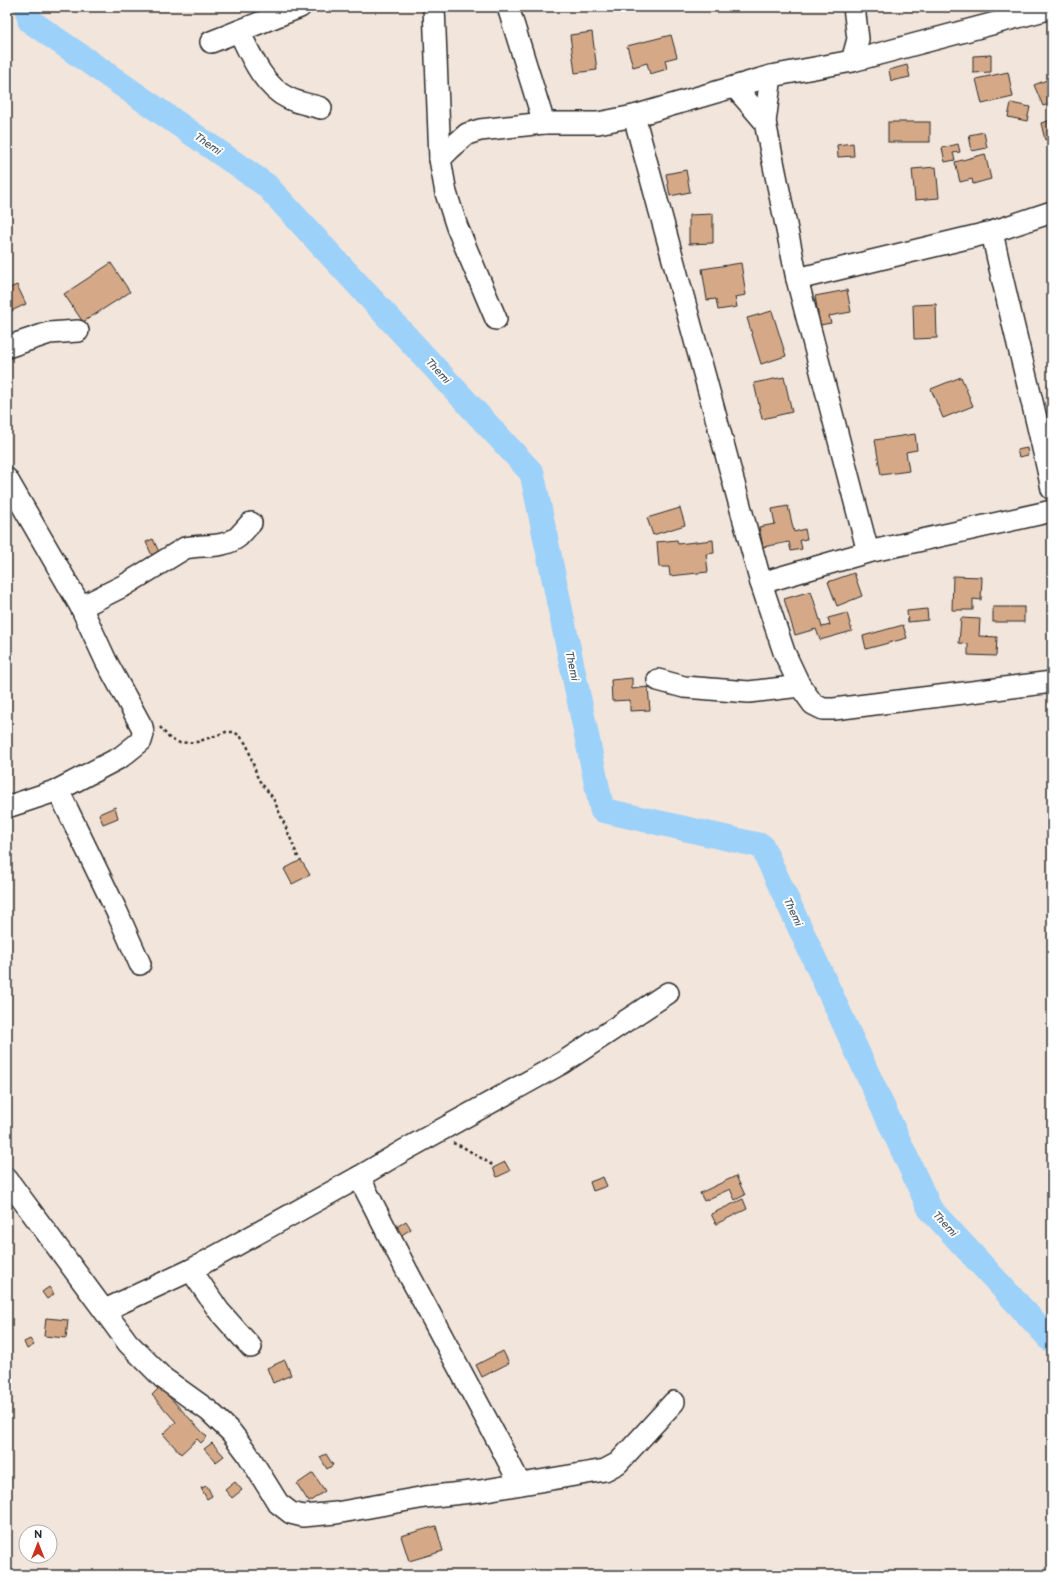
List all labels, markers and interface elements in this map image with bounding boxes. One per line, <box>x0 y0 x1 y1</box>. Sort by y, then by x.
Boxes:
water label: Themi <box>192 130 224 158</box>
water label: Themi <box>423 356 453 387</box>
water label: Themi <box>563 650 582 683</box>
water label: Themi <box>781 896 805 929</box>
water label: Themi <box>930 1209 960 1240</box>
north arrow <box>18 1524 58 1564</box>
text: N <box>34 1528 42 1541</box>

